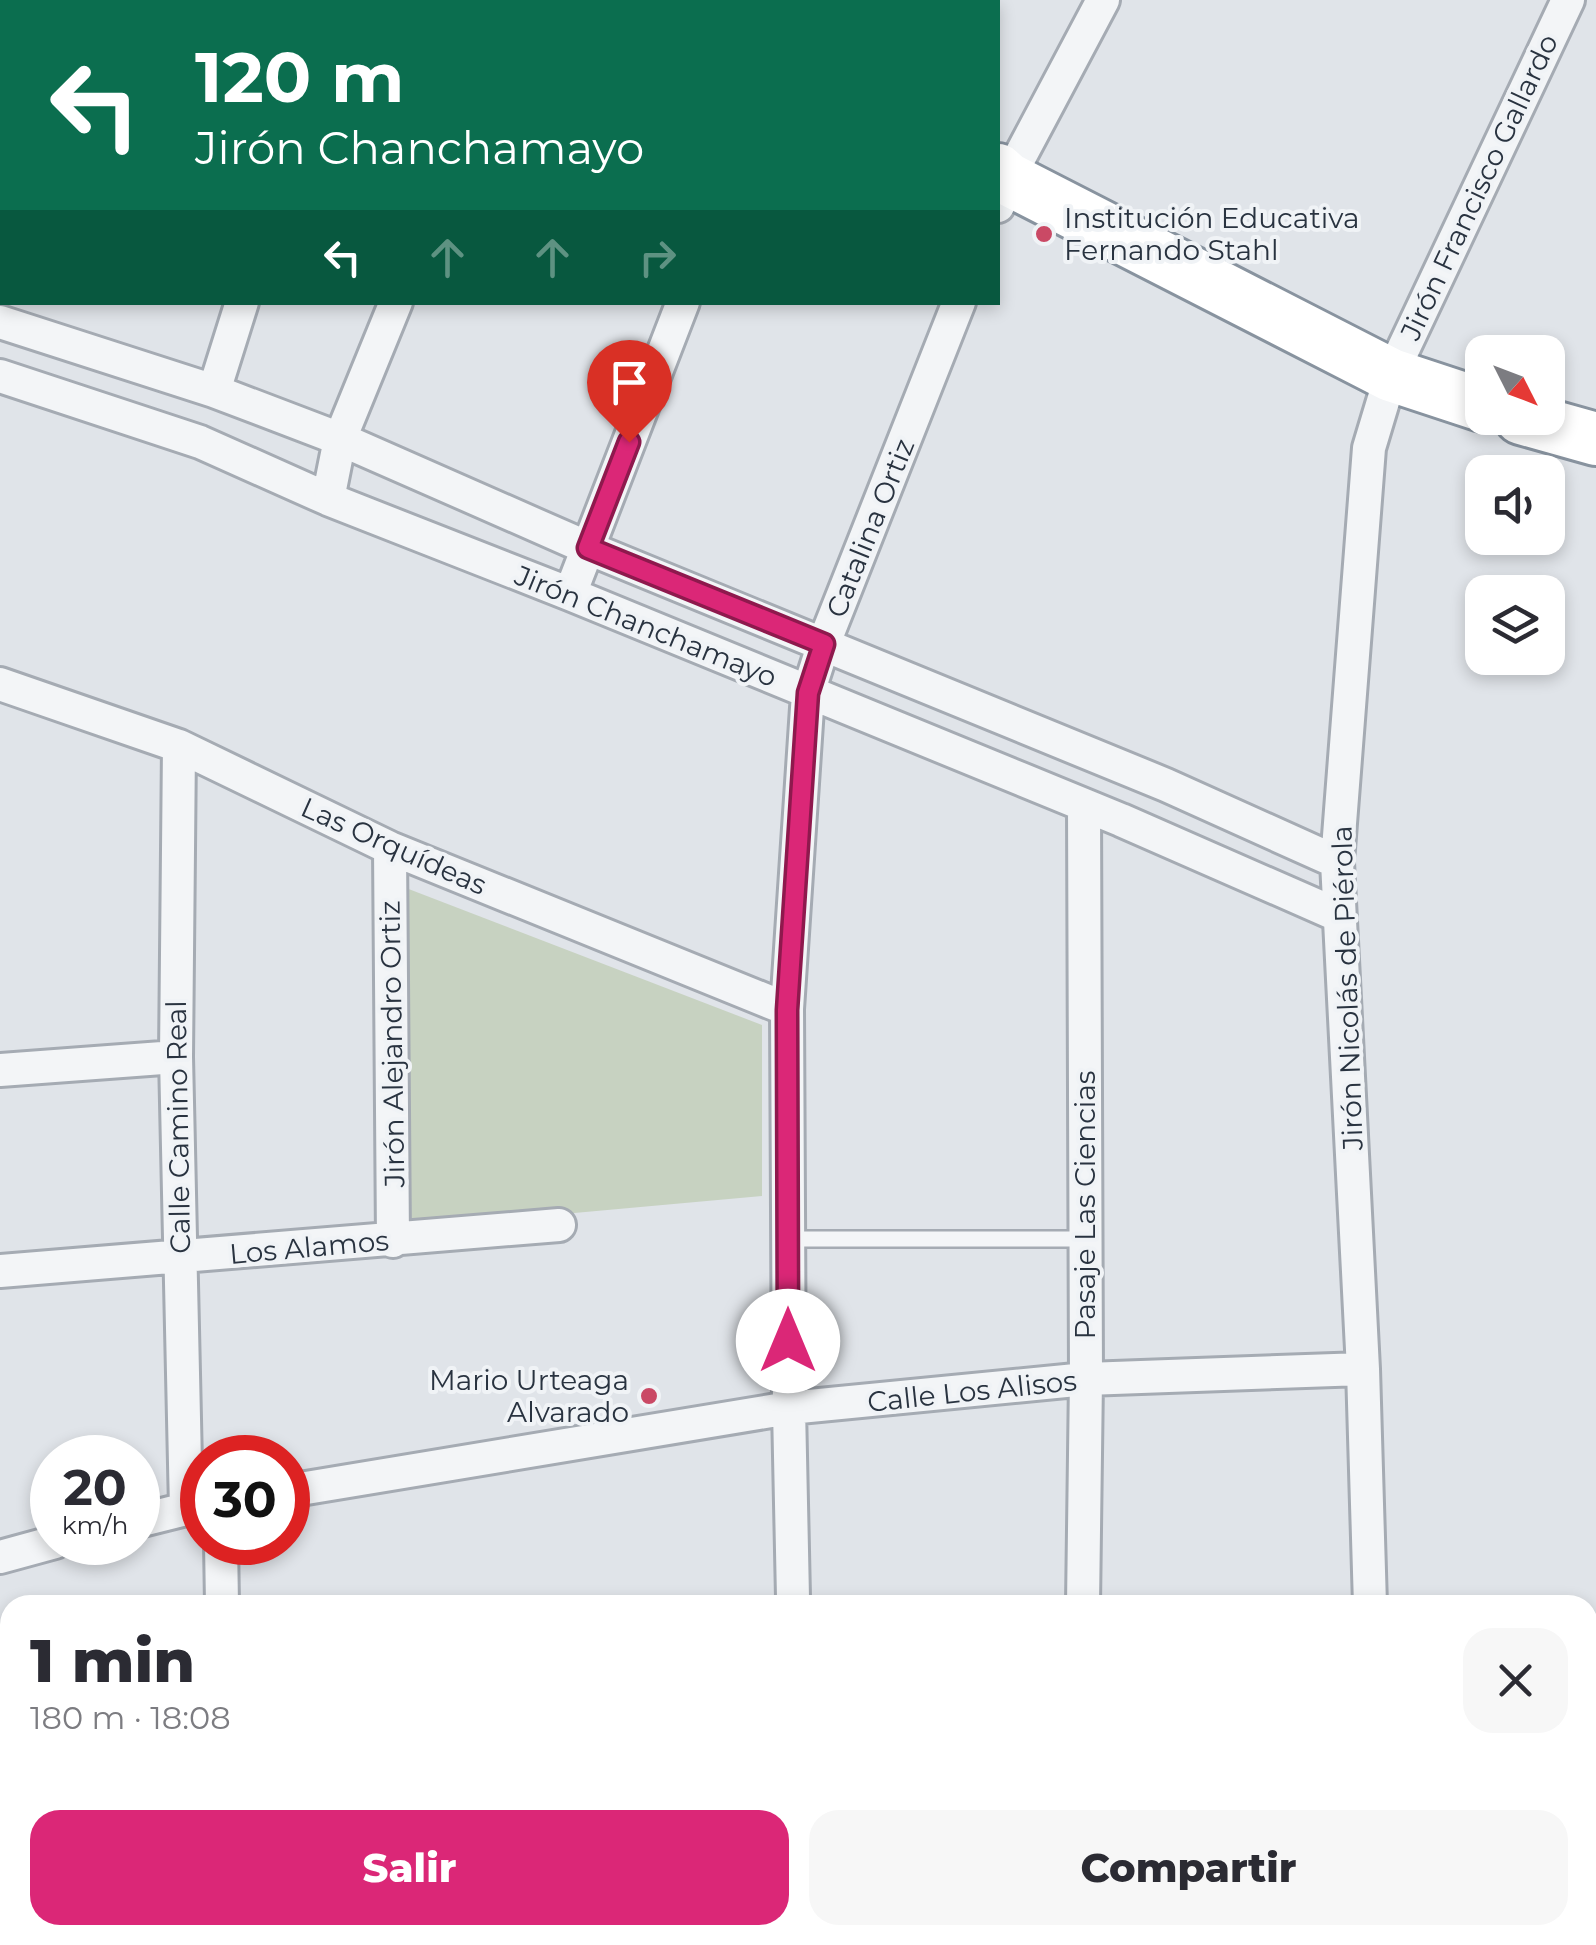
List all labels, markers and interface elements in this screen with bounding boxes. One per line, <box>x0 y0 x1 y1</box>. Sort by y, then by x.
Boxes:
street label: Jirón Francisco Gallardo <box>1393 29 1565 346</box>
text: 120 m <box>195 34 405 120</box>
icon: left <box>30 40 160 170</box>
text: Jirón Chanchamayo <box>195 120 644 175</box>
place label: Institución Educativa Fernando Stahl <box>1064 201 1359 267</box>
marker: Institución Educativa Fernando Stahl <box>1033 223 1055 245</box>
icon: left <box>315 230 370 285</box>
icon: ahead <box>420 230 475 285</box>
icon: ahead <box>525 230 580 285</box>
icon: right <box>630 230 685 285</box>
north arrow <box>1465 335 1565 435</box>
map controls <box>1465 335 1565 675</box>
pin <box>587 340 672 443</box>
icon: arrive <box>602 355 657 410</box>
street label: Catalina Ortiz <box>819 434 921 622</box>
button: sound <box>1465 455 1565 555</box>
street label: Jirón Chanchamayo <box>509 558 782 694</box>
button: layers <box>1465 575 1565 675</box>
street label: Las Orquídeas <box>296 790 492 902</box>
street label: Jirón Nicolás de Piérola <box>1324 825 1370 1152</box>
street label: Jirón Alejandro Ortiz <box>372 900 412 1189</box>
street label: Calle Camino Real <box>159 1000 197 1254</box>
street label: Pasaje Las Ciencias <box>1068 1071 1102 1339</box>
street label: Los Alamos <box>228 1223 390 1271</box>
position arrow <box>736 1289 840 1393</box>
place label: Mario Urteaga Alvarado <box>429 1363 629 1429</box>
street label: Calle Los Alisos <box>866 1363 1078 1419</box>
marker: Mario Urteaga Alvarado <box>638 1385 660 1407</box>
speed limit sign: 30 <box>180 1435 310 1565</box>
text: 20 <box>63 1457 127 1518</box>
text: km/h <box>62 1510 128 1540</box>
text: 1 min <box>30 1624 195 1697</box>
button: close <box>1463 1628 1568 1733</box>
text: 180 m · 18:08 <box>30 1698 231 1737</box>
button: Salir <box>30 1810 789 1925</box>
button: Compartir <box>809 1810 1568 1925</box>

